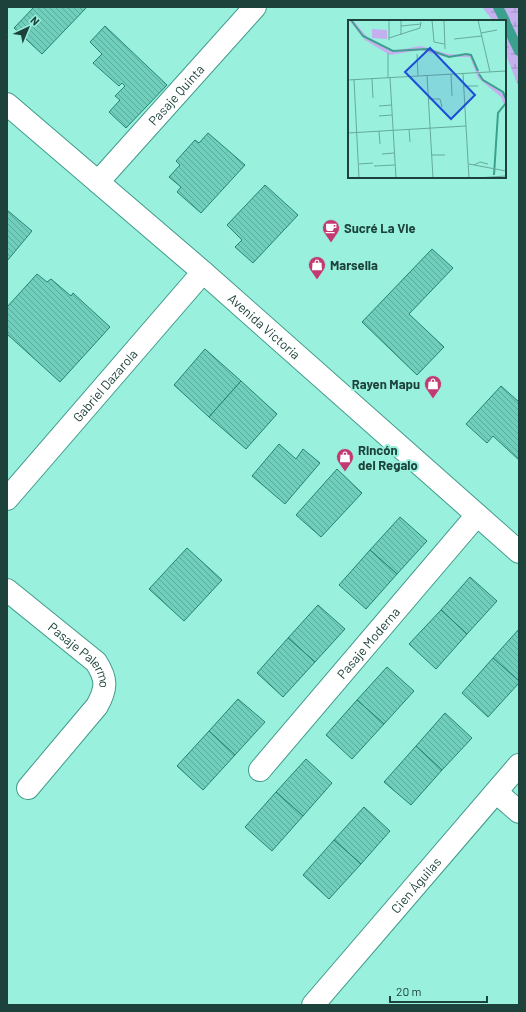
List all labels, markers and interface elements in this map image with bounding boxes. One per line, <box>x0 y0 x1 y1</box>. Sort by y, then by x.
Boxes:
north arrow <box>8 8 48 48</box>
text: N <box>28 13 42 28</box>
inset map <box>348 20 506 178</box>
street label: Pasaje Quinta <box>145 61 208 129</box>
cafe icon: Sucré La Vie <box>321 218 341 243</box>
place label: Sucré La Vie <box>344 220 416 236</box>
shop icon: Marsella <box>307 255 327 280</box>
place label: Marsella <box>330 257 378 273</box>
street label: Avenida Victoria <box>225 290 304 363</box>
street label: Gabriel Dazarola <box>69 346 141 425</box>
shop icon: Rayen Mapu <box>423 374 443 399</box>
place label: Rayen Mapu <box>352 376 420 392</box>
place label: Rincón del Regalo <box>358 442 418 473</box>
shop icon: Rincón del Regalo <box>335 447 355 472</box>
street label: Pasaje Moderna <box>333 604 403 682</box>
street label: Pasaje Palermo <box>45 619 112 688</box>
street label: Cien Águilas <box>387 854 444 916</box>
scale bar <box>390 978 487 1004</box>
text: 20 m <box>396 984 422 998</box>

